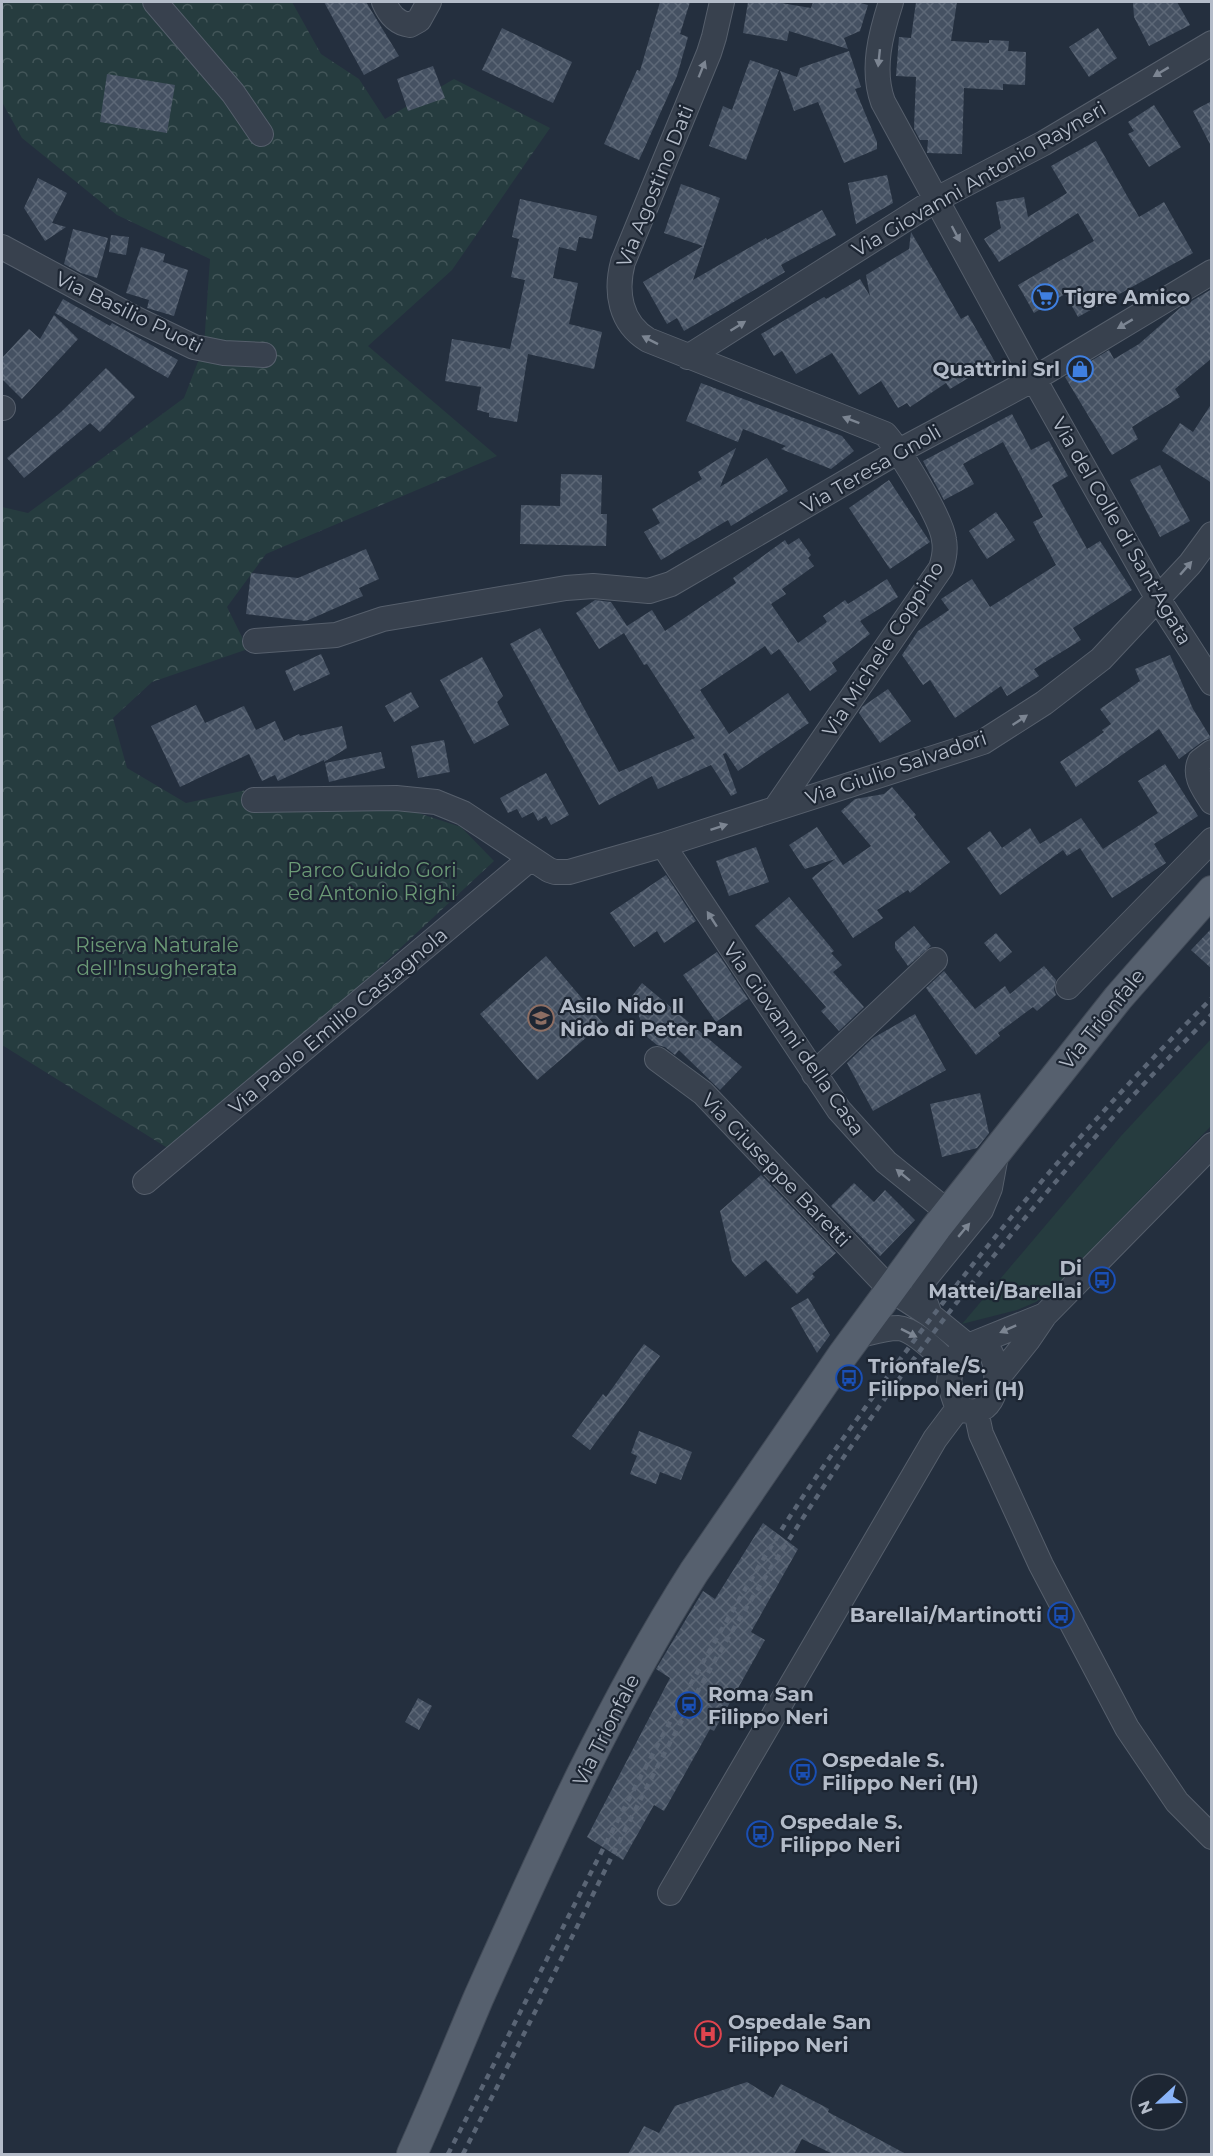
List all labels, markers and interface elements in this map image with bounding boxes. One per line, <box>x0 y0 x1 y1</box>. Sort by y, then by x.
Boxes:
one-way arrow <box>874 49 884 68</box>
one-way arrow <box>698 60 708 78</box>
one-way arrow <box>1153 67 1169 78</box>
street label: Via Giovanni Antonio Rayneri <box>848 96 1110 262</box>
street label: Via Agostino Dati <box>611 101 699 271</box>
one-way arrow <box>951 225 961 242</box>
street label: Via Basilio Puoti <box>52 266 206 358</box>
supermarket icon: Tigre Amico <box>1030 282 1060 312</box>
place label: Tigre Amico <box>1064 285 1190 309</box>
one-way arrow <box>1117 318 1133 329</box>
one-way arrow <box>729 320 745 332</box>
one-way arrow <box>641 335 658 345</box>
shop icon: Quattrini Srl <box>1065 354 1095 384</box>
place label: Quattrini Srl <box>932 357 1060 381</box>
street label: Via del Colle di Sant'Agata <box>1047 413 1197 649</box>
one-way arrow <box>842 415 860 424</box>
street label: Via Teresa Gnoli <box>797 419 945 519</box>
street label: Via Michele Coppino <box>817 557 949 741</box>
one-way arrow <box>1179 560 1193 575</box>
one-way arrow <box>1012 714 1028 725</box>
street label: Via Giulio Salvadori <box>802 726 990 810</box>
one-way arrow <box>710 822 728 831</box>
park label: Parco Guido Gori ed Antonio Righi <box>287 858 457 905</box>
one-way arrow <box>706 911 717 927</box>
street label: Via Paolo Emilio Castagnola <box>224 922 452 1120</box>
park label: Riserva Naturale dell'Insugherata <box>75 933 239 980</box>
street label: Via Giovanni della Casa <box>718 938 870 1140</box>
street label: Via Trionfale <box>1054 964 1150 1074</box>
place label: Asilo Nido Il Nido di Peter Pan <box>559 994 743 1041</box>
school or university icon: Asilo Nido Il Nido di Peter Pan <box>526 1003 556 1033</box>
street label: Via Giuseppe Baretti <box>696 1088 856 1252</box>
one-way arrow <box>895 1170 910 1182</box>
one-way arrow <box>957 1223 970 1238</box>
place label: Di Mattei/Barellai <box>928 1256 1082 1303</box>
bus stop icon: Di Mattei/Barellai <box>1087 1265 1117 1295</box>
one-way arrow <box>999 1324 1017 1334</box>
one-way arrow <box>900 1328 917 1338</box>
place label: Trionfale/S. Filippo Neri (H) <box>868 1354 1025 1401</box>
bus stop icon: Trionfale/S. Filippo Neri (H) <box>834 1363 864 1393</box>
bus stop icon: Barellai/Martinotti <box>1046 1600 1076 1630</box>
place label: Barellai/Martinotti <box>850 1603 1042 1627</box>
street label: Via Trionfale <box>568 1670 644 1790</box>
place label: Roma San Filippo Neri <box>708 1682 829 1729</box>
station icon: Roma San Filippo Neri <box>674 1690 704 1720</box>
place label: Ospedale S. Filippo Neri (H) <box>822 1748 979 1795</box>
bus stop icon: Ospedale S. Filippo Neri (H) <box>788 1757 818 1787</box>
place label: Ospedale S. Filippo Neri <box>780 1810 903 1857</box>
bus stop icon: Ospedale S. Filippo Neri <box>745 1819 775 1849</box>
place label: Ospedale San Filippo Neri <box>728 2010 871 2057</box>
hospital icon: Ospedale San Filippo Neri <box>693 2019 723 2049</box>
north arrow <box>1129 2072 1189 2132</box>
text: N <box>1134 2098 1157 2117</box>

